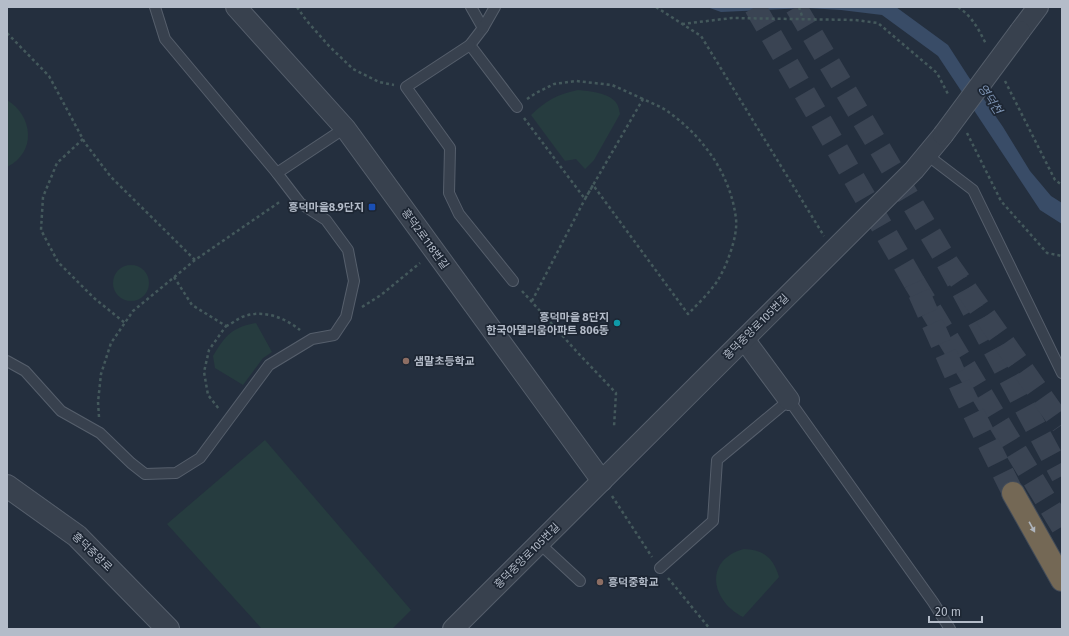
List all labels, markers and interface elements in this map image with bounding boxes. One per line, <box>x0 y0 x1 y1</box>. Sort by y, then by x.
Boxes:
water label: 영덕천 <box>975 81 1006 118</box>
place label: 흥덕마을8.9단지 <box>288 201 364 214</box>
marker: 흥덕마을8.9단지 <box>367 202 377 212</box>
street label: 흥덕2로118번길 <box>399 206 451 272</box>
street label: 흥덕중앙로105번길 <box>721 292 791 362</box>
place label: 흥덕마을 8단지 한국아델리움아파트 806동 <box>486 311 609 337</box>
marker: 흥덕마을 8단지 한국아델리움아파트 806동 <box>612 318 622 328</box>
place label: 샘말초등학교 <box>414 355 475 368</box>
marker: 샘말초등학교 <box>401 356 411 366</box>
street label: 흥덕중앙로105번길 <box>492 521 562 591</box>
one-way arrow <box>1029 521 1035 533</box>
street label: 흥덕중앙로 <box>69 530 115 574</box>
place label: 흥덕중학교 <box>608 576 659 589</box>
marker: 흥덕중학교 <box>595 577 605 587</box>
scale bar <box>929 598 982 624</box>
text: 20 m <box>935 605 961 619</box>

